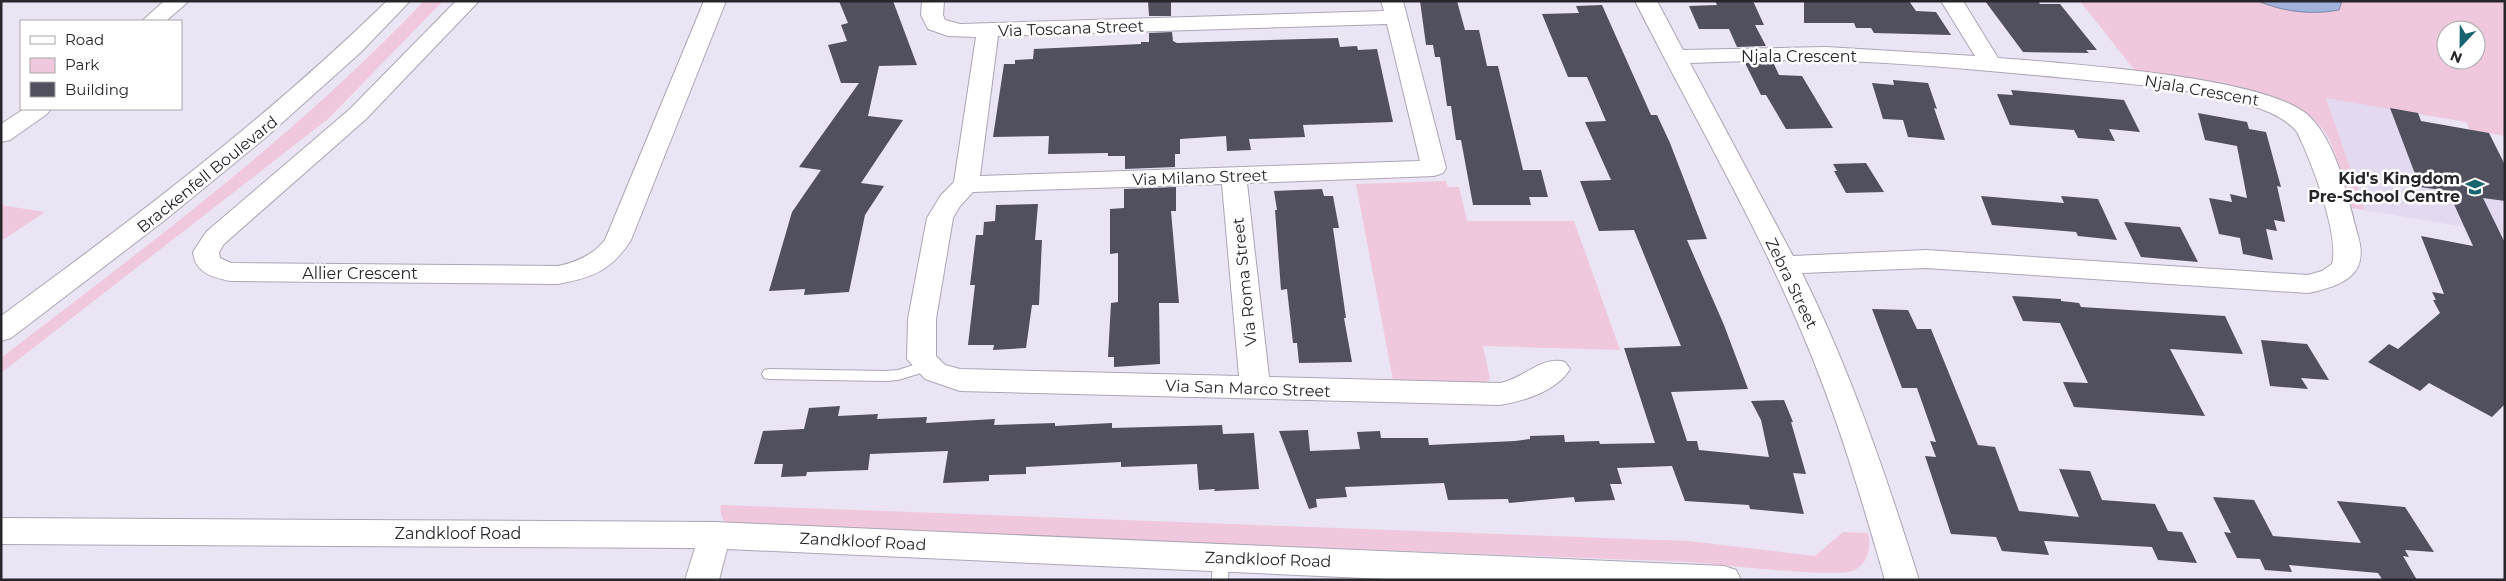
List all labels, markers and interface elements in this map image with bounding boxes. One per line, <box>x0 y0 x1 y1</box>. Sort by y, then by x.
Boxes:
street label: Via Toscana Street <box>998 16 1145 41</box>
legend <box>20 20 182 110</box>
north arrow <box>2436 20 2486 70</box>
text: Road <box>65 30 104 49</box>
street label: Njala Crescent <box>1741 47 1857 66</box>
text: N <box>2448 47 2465 68</box>
text: Park <box>65 55 99 74</box>
street label: Njala Crescent <box>2143 71 2261 110</box>
text: Building <box>65 80 129 99</box>
street label: Brackenfell Boulevard <box>133 112 281 237</box>
street label: Via Milano Street <box>1132 166 1269 189</box>
place label: Kid's Kingdom Pre-School Centre <box>2308 169 2460 206</box>
school or university icon: Kid's Kingdom Pre-School Centre <box>2464 176 2486 198</box>
street label: Via Roma Street <box>1228 216 1261 347</box>
street label: Zebra Street <box>1761 235 1822 332</box>
street label: Allier Crescent <box>302 264 418 283</box>
street label: Via San Marco Street <box>1165 376 1332 401</box>
street label: Zandkloof Road <box>395 524 521 543</box>
street label: Zandkloof Road <box>799 529 927 554</box>
street label: Zandkloof Road <box>1204 548 1332 571</box>

